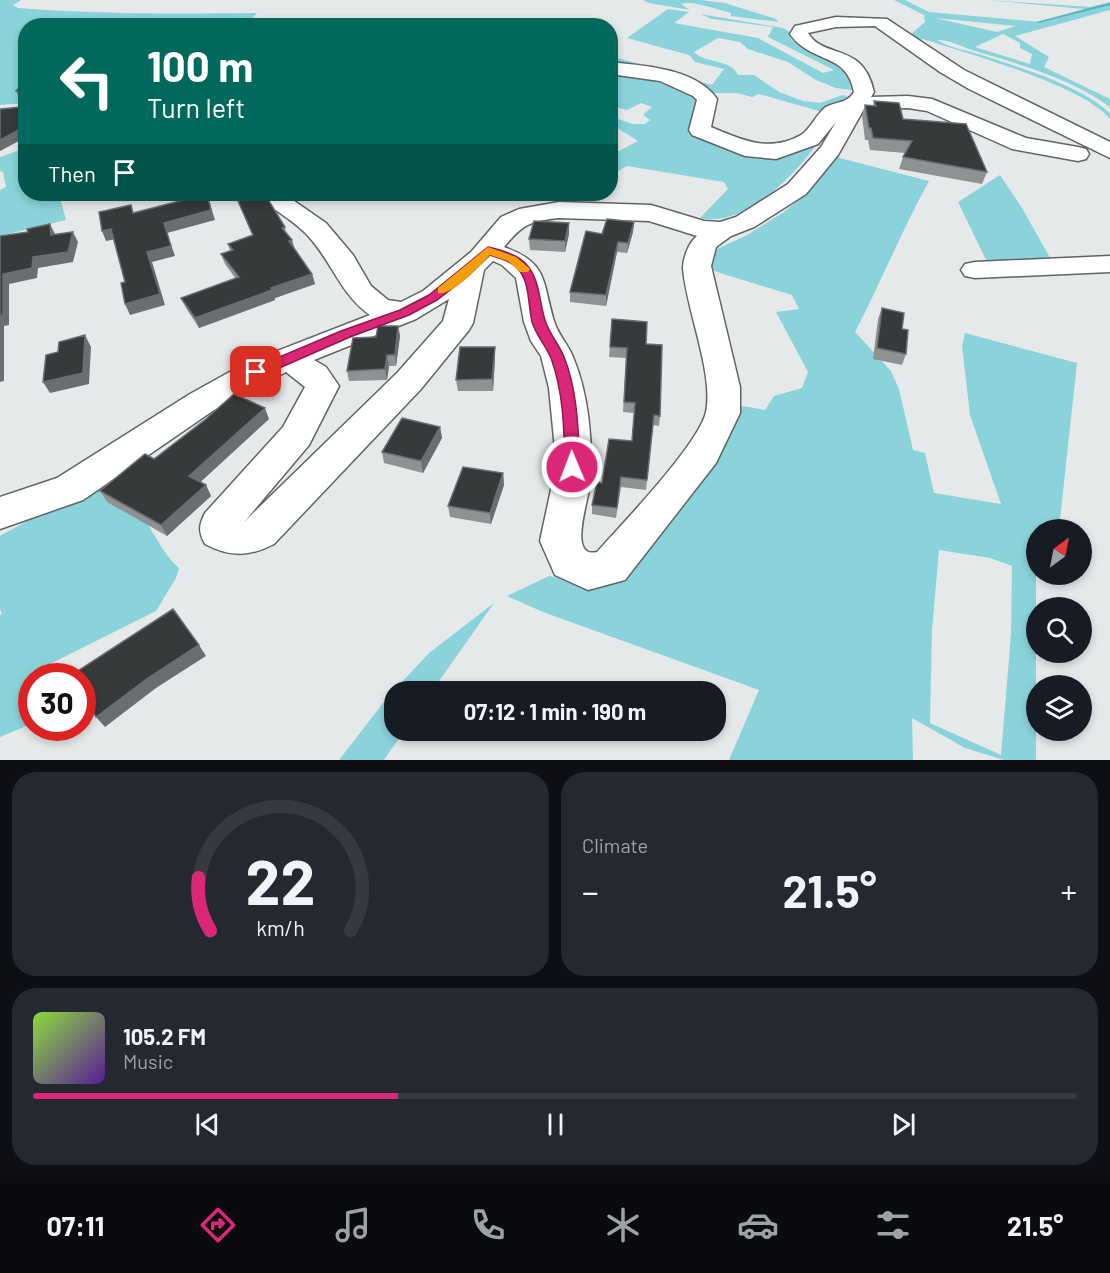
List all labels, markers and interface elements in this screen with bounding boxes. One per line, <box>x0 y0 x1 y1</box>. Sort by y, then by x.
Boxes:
text: 100 m <box>147 40 253 90</box>
icon: left <box>48 42 126 120</box>
text: Turn left <box>147 91 245 123</box>
icon: arrive <box>108 156 141 189</box>
text: Then <box>48 160 96 186</box>
pin <box>230 346 281 397</box>
icon: arrive <box>239 355 272 388</box>
position arrow <box>540 435 604 499</box>
north arrow <box>1026 519 1092 585</box>
map controls <box>1026 519 1092 741</box>
button: search <box>1026 597 1092 663</box>
speed limit sign: 30 <box>18 663 96 741</box>
button: layers <box>1026 675 1092 741</box>
text: 07:12 · 1 min · 190 m <box>464 698 646 724</box>
text: Climate <box>582 833 648 857</box>
text: 22 <box>246 843 315 917</box>
text: 21.5° <box>782 863 877 917</box>
text: − <box>582 871 599 911</box>
text: + <box>1061 871 1077 911</box>
text: km/h <box>256 915 305 940</box>
text: 105.2 FM <box>123 1023 206 1049</box>
text: Music <box>123 1049 173 1073</box>
icon: previous <box>191 1108 224 1141</box>
icon: pause <box>539 1108 572 1141</box>
icon: next <box>887 1108 920 1141</box>
icon: directions <box>197 1204 239 1246</box>
icon: music <box>332 1204 374 1246</box>
icon: phone <box>467 1204 509 1246</box>
icon: climate <box>602 1204 644 1246</box>
icon: car <box>737 1204 779 1246</box>
icon: filters <box>872 1204 914 1246</box>
text: 07:11 <box>46 1209 104 1241</box>
text: 21.5° <box>1007 1209 1063 1241</box>

